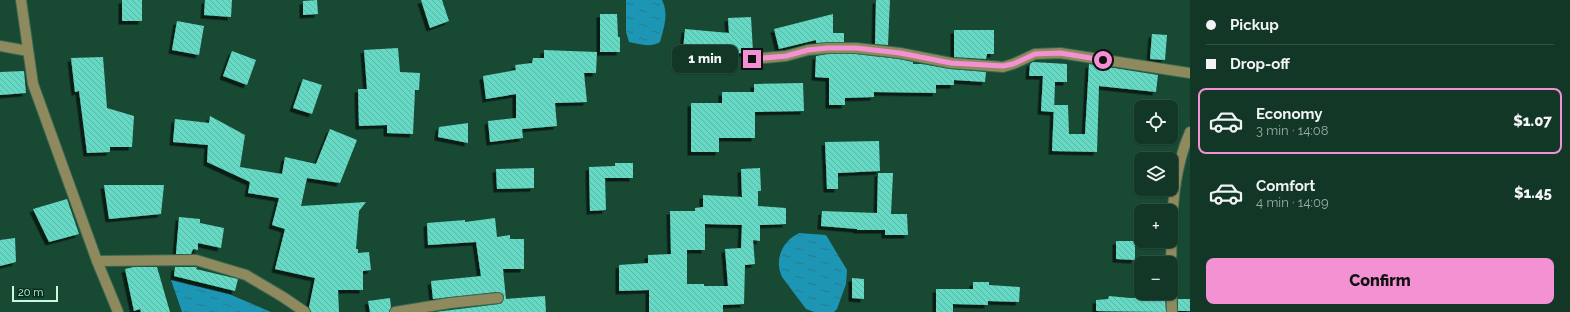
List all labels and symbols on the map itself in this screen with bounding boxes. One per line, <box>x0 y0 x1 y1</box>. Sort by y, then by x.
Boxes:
callout: 1 min <box>672 45 738 73</box>
route end <box>743 50 761 68</box>
route start <box>1094 51 1112 69</box>
scale bar <box>12 284 58 303</box>

